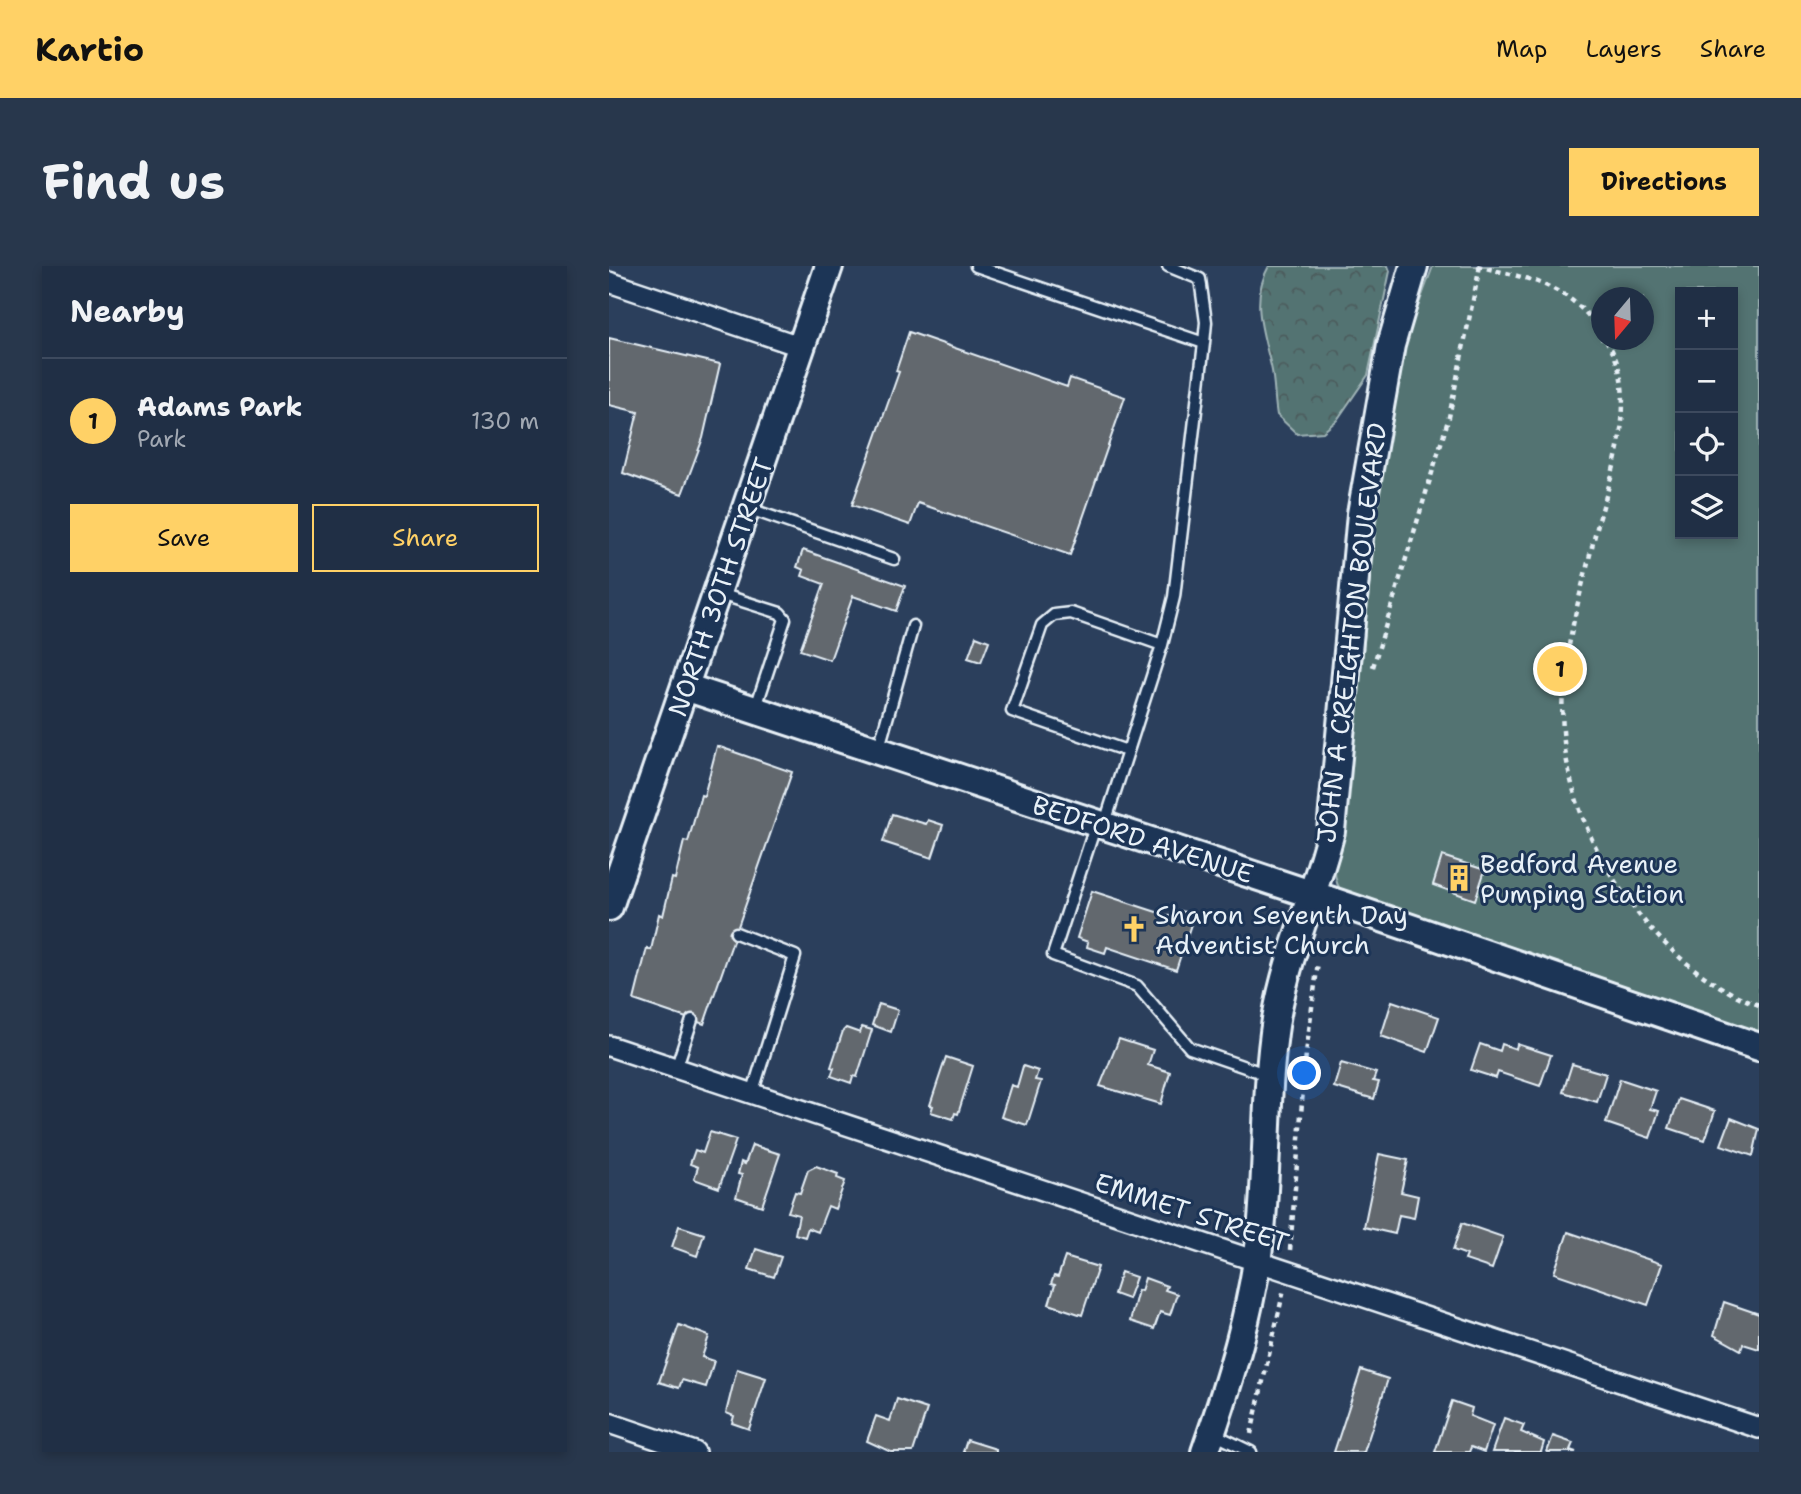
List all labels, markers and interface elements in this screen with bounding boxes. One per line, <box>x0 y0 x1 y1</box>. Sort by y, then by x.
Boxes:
text: Kartio <box>35 27 144 72</box>
text: Map <box>1496 33 1547 65</box>
text: Layers <box>1585 33 1662 65</box>
text: Share <box>1700 33 1766 65</box>
button: Directions <box>1569 148 1759 216</box>
text: Find us <box>42 149 225 215</box>
north arrow <box>1591 287 1654 350</box>
map controls <box>1675 287 1738 539</box>
button: + <box>1675 287 1738 350</box>
text: Nearby <box>70 291 185 332</box>
button: − <box>1675 350 1738 413</box>
text: Adams Park <box>137 389 302 424</box>
text: 1 <box>88 406 98 436</box>
text: 130 m <box>471 406 539 436</box>
button: locate <box>1675 413 1738 476</box>
street label: JOHN A CREIGHTON BOULEVARD <box>1308 421 1394 845</box>
text: Park <box>137 424 186 454</box>
street label: NORTH 30TH STREET <box>659 453 781 721</box>
button: layers <box>1675 476 1738 539</box>
button: Save <box>70 504 298 572</box>
button: Share <box>312 504 539 572</box>
pin: 1 <box>1537 643 1583 695</box>
street label: BEDFORD AVENUE <box>1028 787 1258 891</box>
place label: Bedford Avenue Pumping Station <box>1480 846 1684 911</box>
building icon: Bedford Avenue Pumping Station <box>1444 863 1474 893</box>
place label: Sharon Seventh Day Adventist Church <box>1155 897 1408 962</box>
church icon: Sharon Seventh Day Adventist Church <box>1119 914 1149 944</box>
your location <box>1287 1056 1321 1090</box>
street label: EMMET STREET <box>1090 1164 1294 1260</box>

